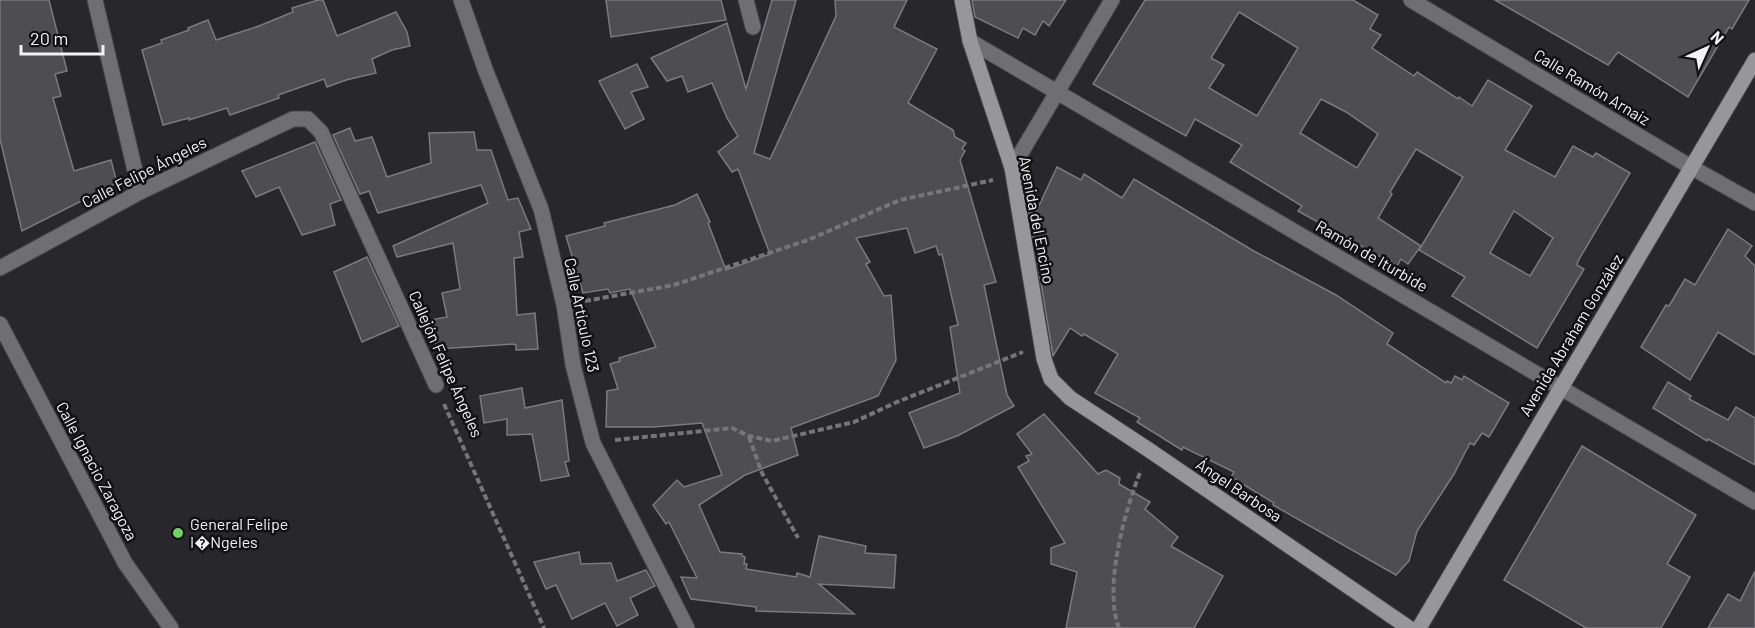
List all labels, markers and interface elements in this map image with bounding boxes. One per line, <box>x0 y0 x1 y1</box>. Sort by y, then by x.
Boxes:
scale bar <box>21 18 104 56</box>
north arrow <box>1677 18 1737 78</box>
text: 20 m <box>30 27 68 49</box>
text: N <box>1707 27 1728 48</box>
street label: Calle Ramón Arnaiz <box>1531 44 1654 129</box>
street label: Calle Felipe Ángeles <box>78 132 209 211</box>
street label: Avenida del Encino <box>1016 154 1059 285</box>
street label: Ramón de Iturbide <box>1313 216 1432 295</box>
street label: Avenida Abraham González <box>1515 250 1626 419</box>
street label: Calle Artículo 123 <box>561 256 604 374</box>
street label: Callejón Felipe Ángeles <box>406 288 487 440</box>
street label: Calle Ignacio Zaragoza <box>53 398 142 543</box>
street label: Ángel Barbosa <box>1193 454 1286 525</box>
place label: General Felipe I�Ngeles <box>190 514 288 551</box>
marker: General Felipe I�Ngeles <box>171 526 185 540</box>

